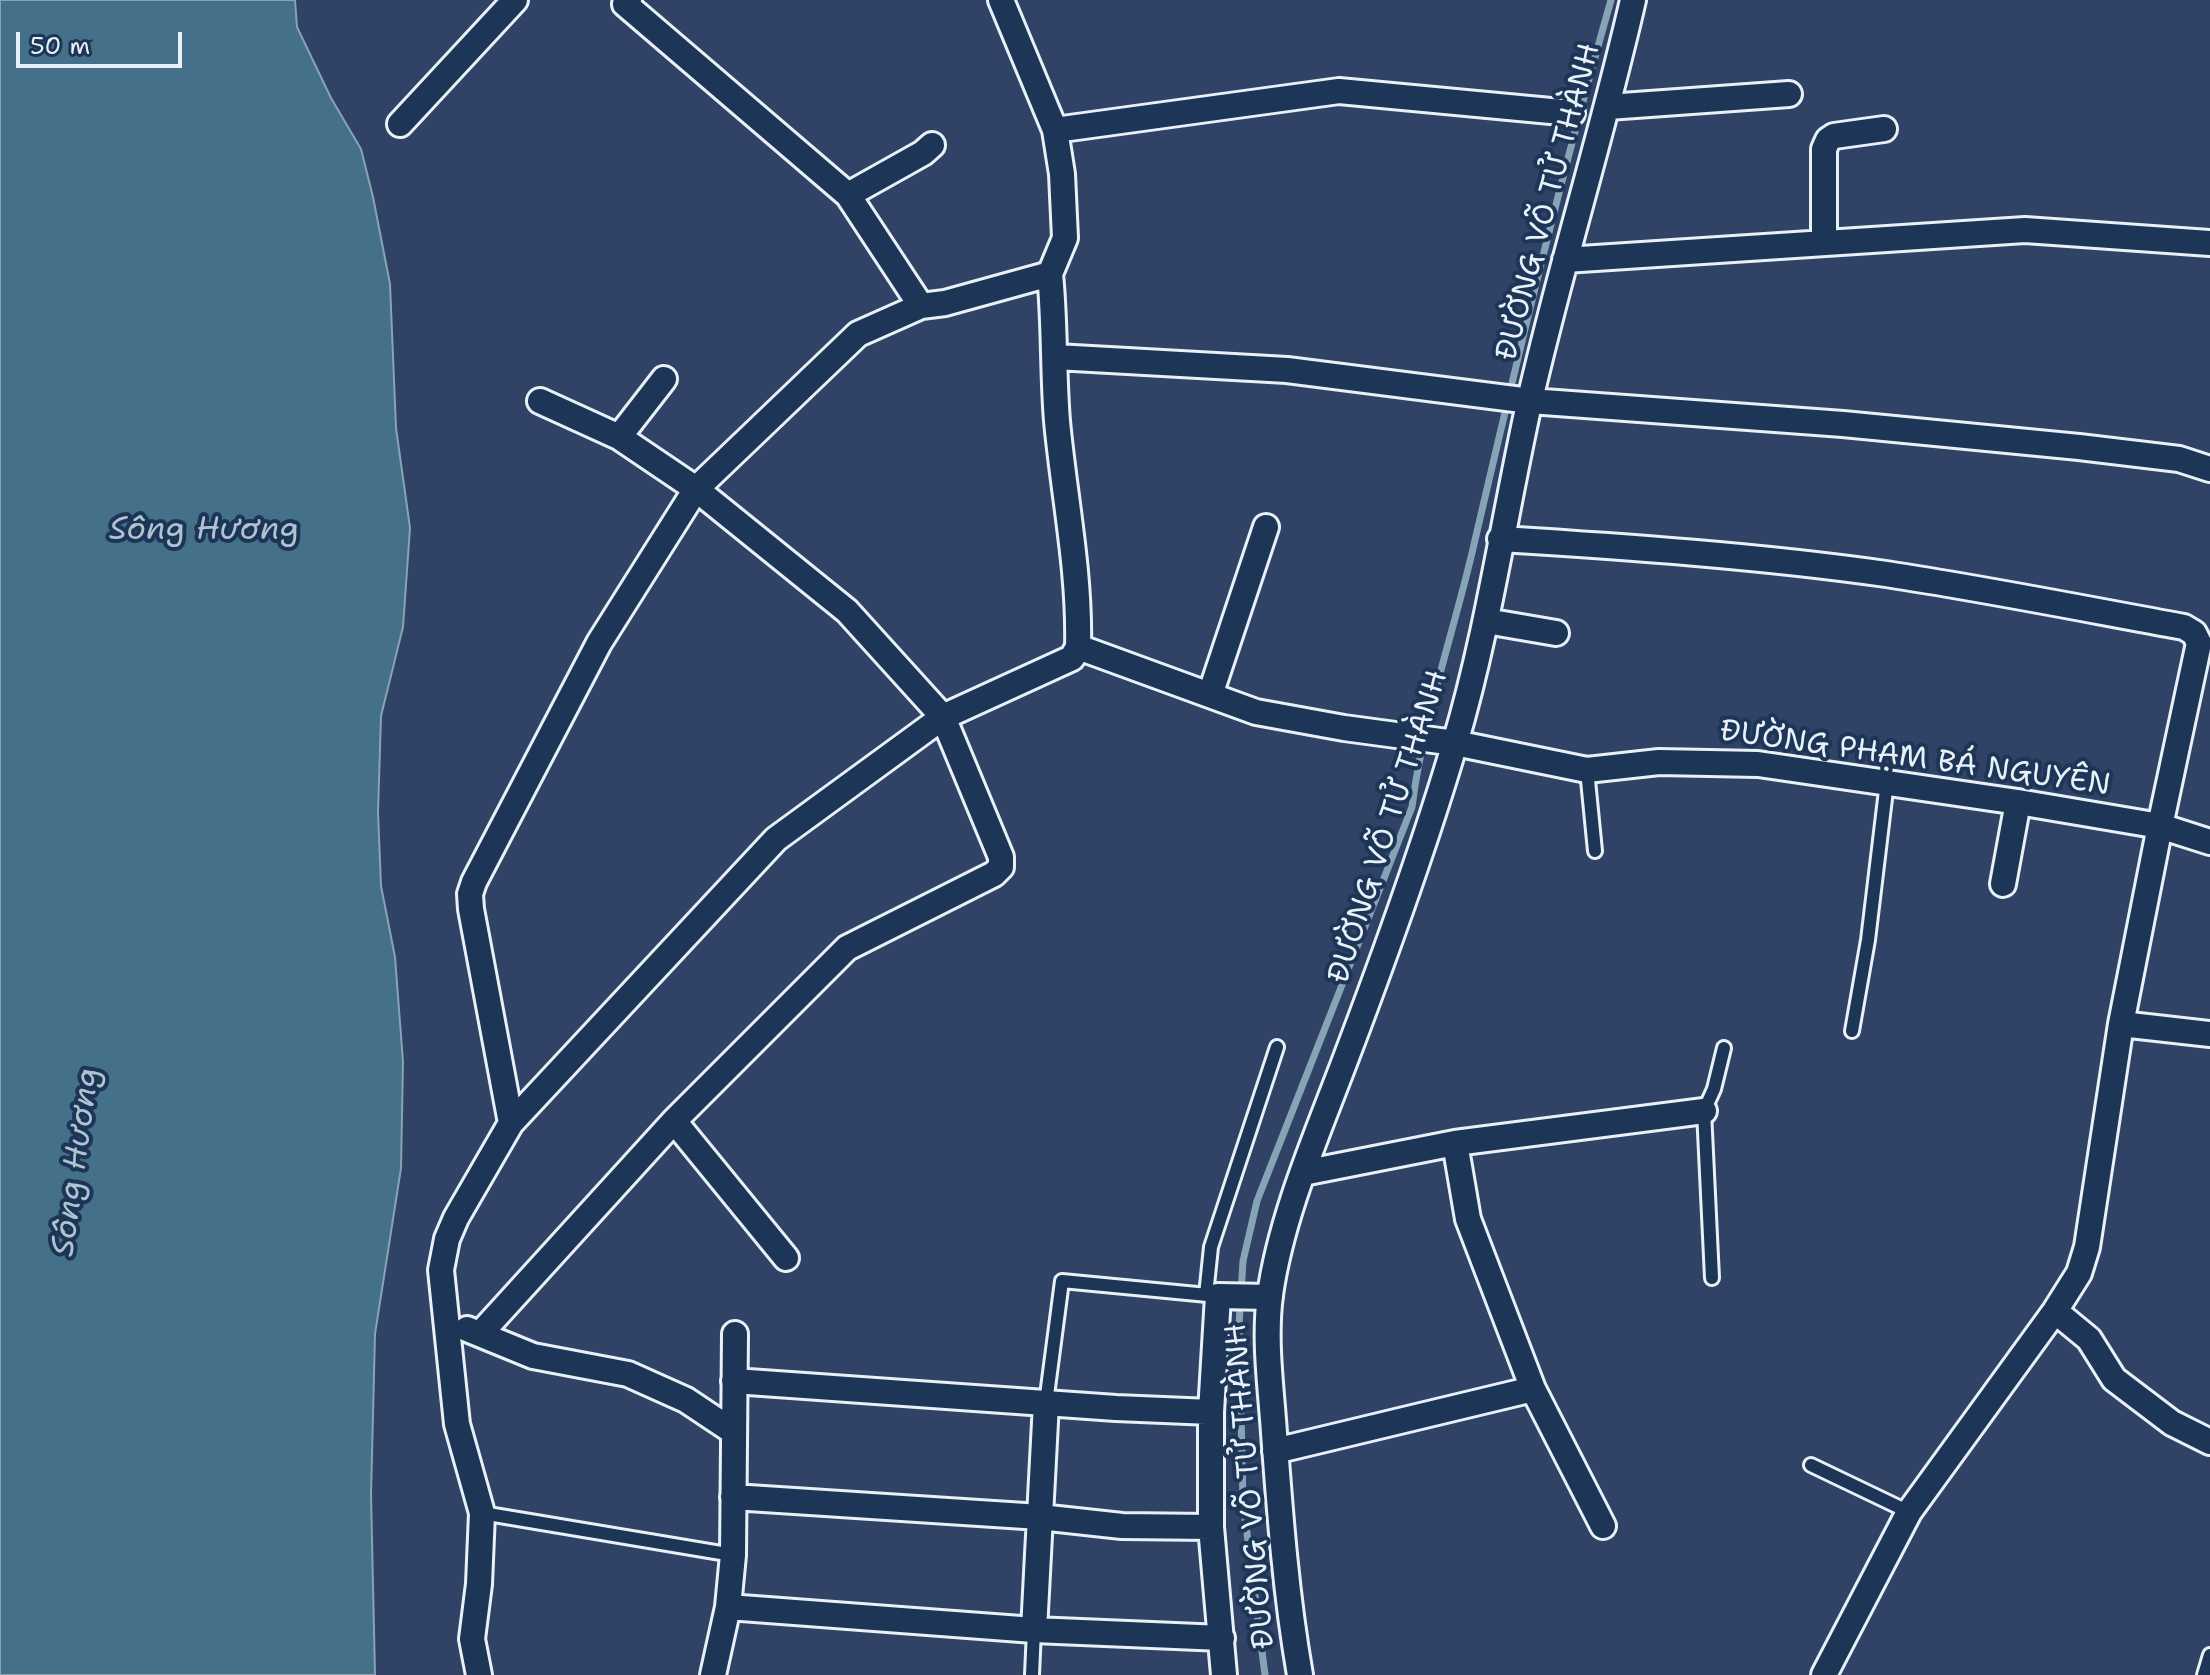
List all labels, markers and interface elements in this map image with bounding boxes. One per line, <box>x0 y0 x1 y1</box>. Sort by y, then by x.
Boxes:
scale bar <box>20 16 186 66</box>
text: 50 m <box>30 30 90 62</box>
street label: ĐƯỜNG VÕ TỬ THÀNH <box>1489 40 1609 364</box>
water label: Sông Hương <box>109 512 299 550</box>
street label: ĐƯỜNG VÕ TỬ THÀNH <box>1321 666 1457 988</box>
street label: ĐƯỜNG PHẠM BÁ NGUYÊN <box>1718 714 2112 804</box>
water label: Sông Hương <box>45 1065 109 1259</box>
street label: ĐƯỜNG VÕ TỬ THÀNH <box>1219 1322 1283 1650</box>

